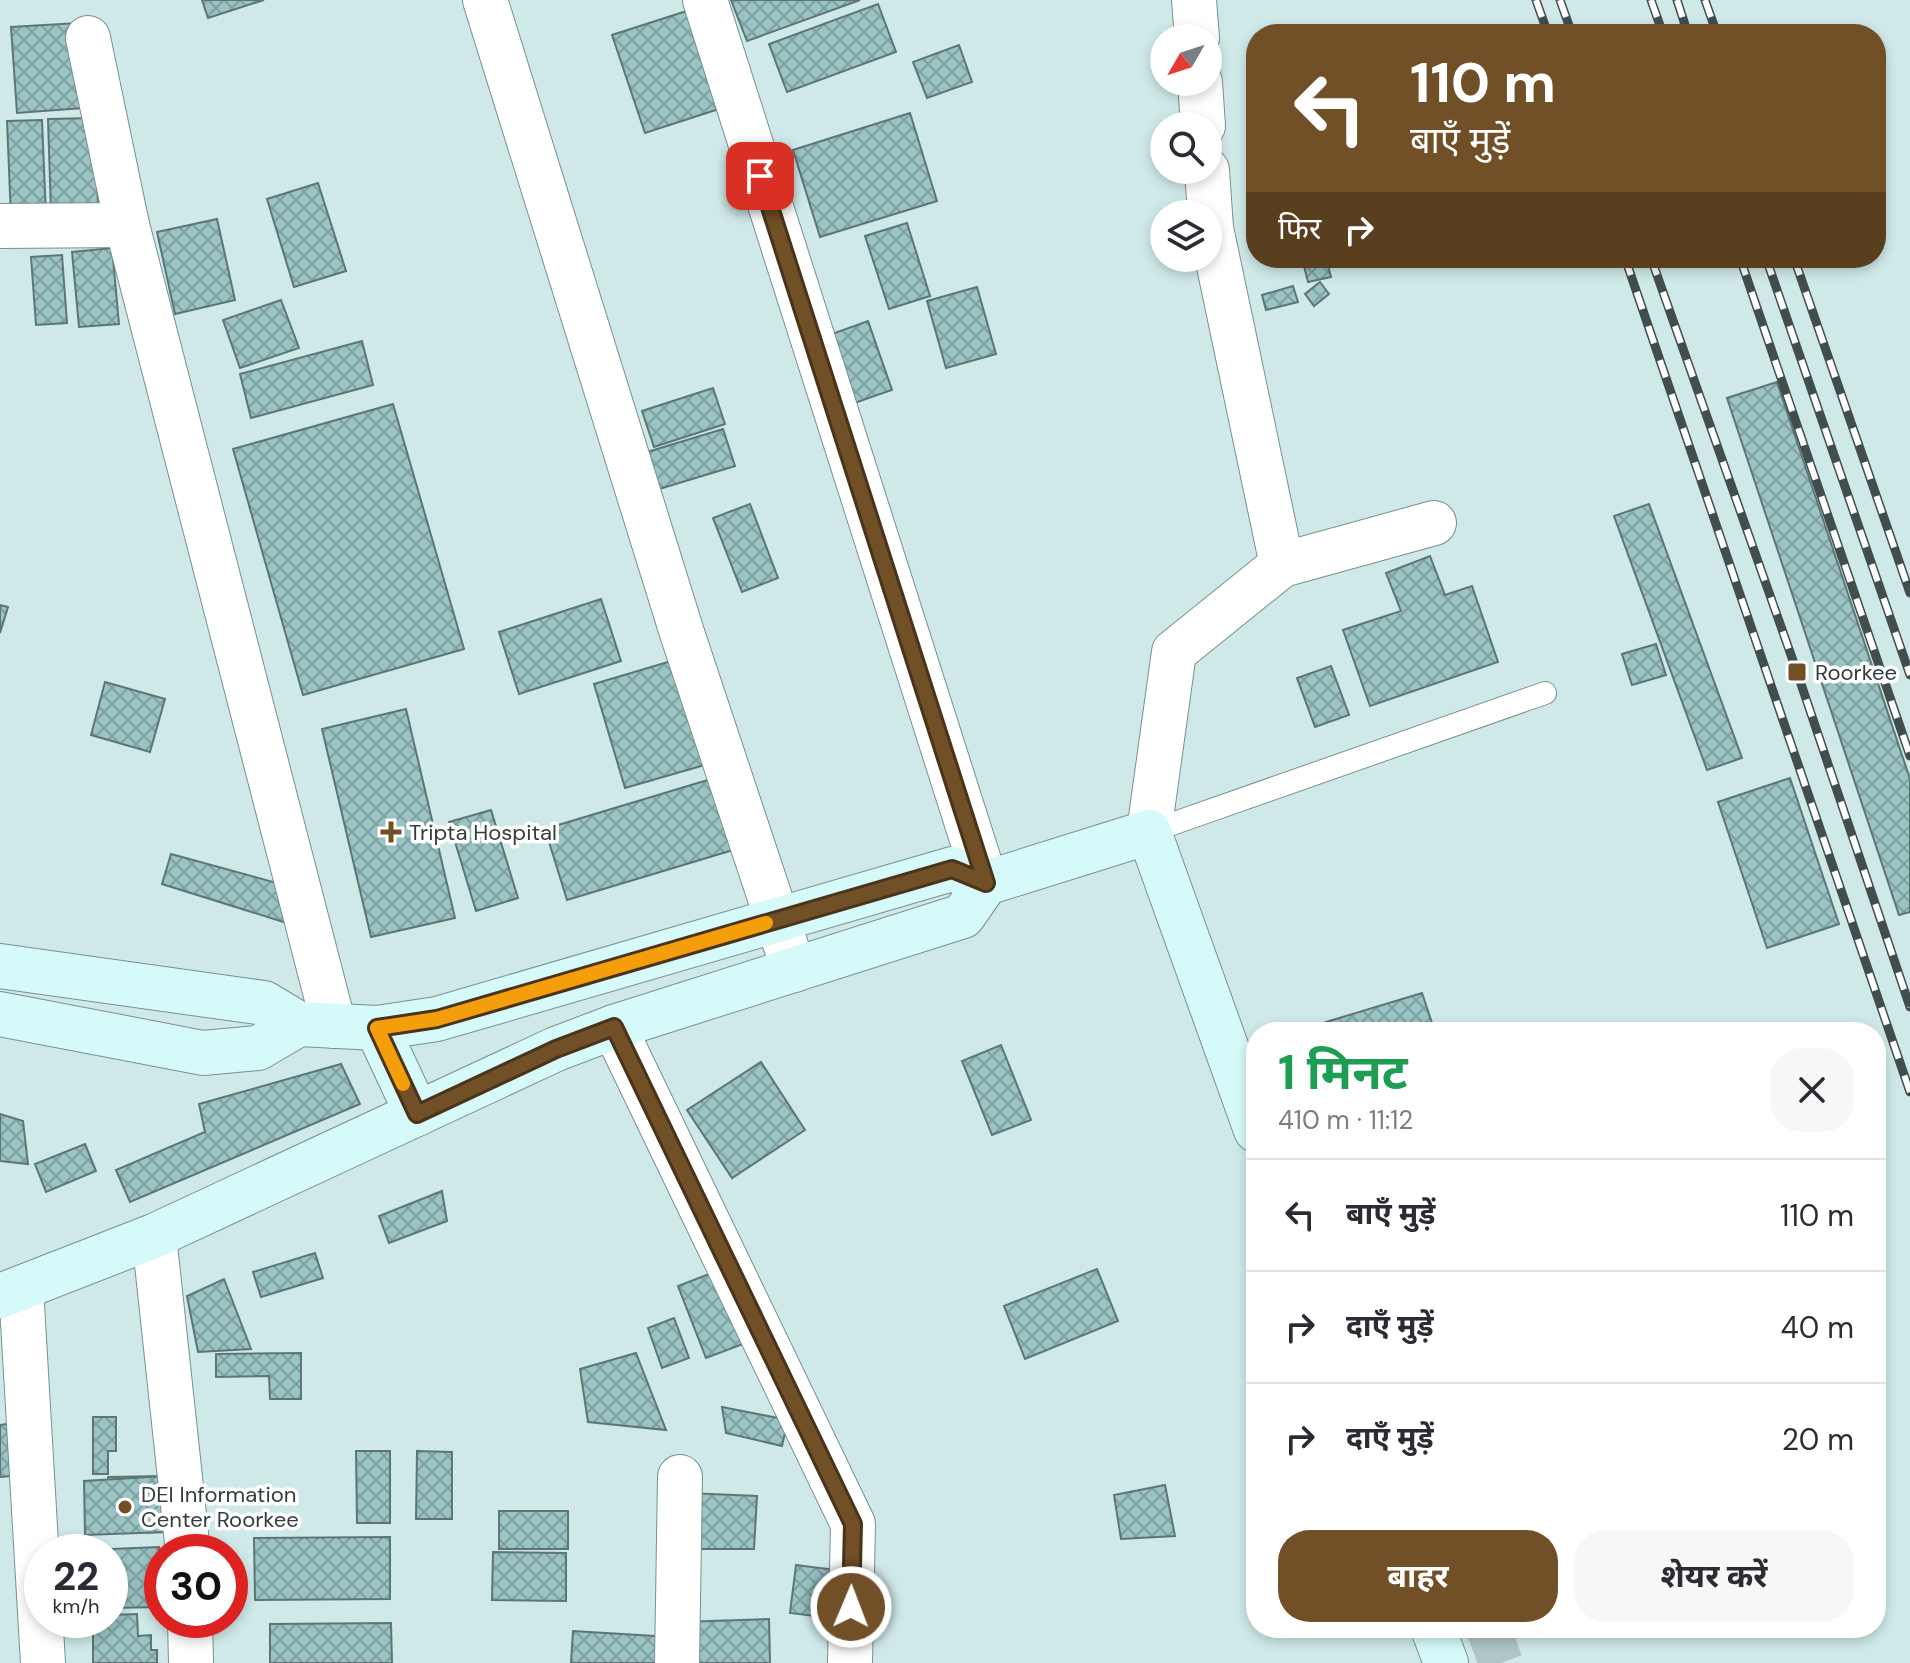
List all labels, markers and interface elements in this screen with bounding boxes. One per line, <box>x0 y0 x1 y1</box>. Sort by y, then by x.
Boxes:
north arrow <box>1150 24 1222 96</box>
map controls <box>1150 24 1222 272</box>
text: 110 m <box>1410 46 1556 119</box>
icon: left <box>1278 56 1382 160</box>
button: search <box>1150 112 1222 184</box>
text: बाएँ मुड़ें <box>1410 117 1510 164</box>
pin <box>726 142 794 210</box>
icon: arrive <box>738 154 782 198</box>
button: layers <box>1150 200 1222 272</box>
icon: right <box>1337 208 1381 252</box>
text: फिर <box>1278 209 1321 248</box>
place label: Roorkee <box>1815 658 1897 687</box>
marker: Roorkee <box>1786 661 1808 683</box>
place label: Tripta Hospital <box>409 818 557 847</box>
marker: Tripta Hospital <box>380 821 402 843</box>
text: 1 मिनट <box>1278 1041 1408 1104</box>
button: close <box>1770 1048 1854 1132</box>
text: 410 m · 11:12 <box>1278 1103 1413 1137</box>
icon: left <box>1278 1193 1322 1237</box>
text: बाएँ मुड़ें <box>1346 1194 1435 1233</box>
text: 110 m <box>1780 1196 1854 1235</box>
icon: right <box>1278 1305 1322 1349</box>
text: दाएँ मुड़ें <box>1346 1306 1434 1345</box>
text: 40 m <box>1781 1308 1854 1347</box>
icon: right <box>1278 1417 1322 1461</box>
text: दाएँ मुड़ें <box>1346 1418 1434 1457</box>
text: 20 m <box>1782 1420 1854 1459</box>
place label: DEI Information Center Roorkee <box>141 1480 299 1534</box>
marker: DEI Information Center Roorkee <box>116 1498 134 1516</box>
button: बाहर <box>1278 1530 1558 1622</box>
button: शेयर करें <box>1574 1530 1854 1622</box>
speed limit sign: 30 <box>144 1534 248 1638</box>
text: 22 <box>53 1550 99 1602</box>
position arrow <box>809 1565 893 1649</box>
text: km/h <box>52 1593 100 1619</box>

